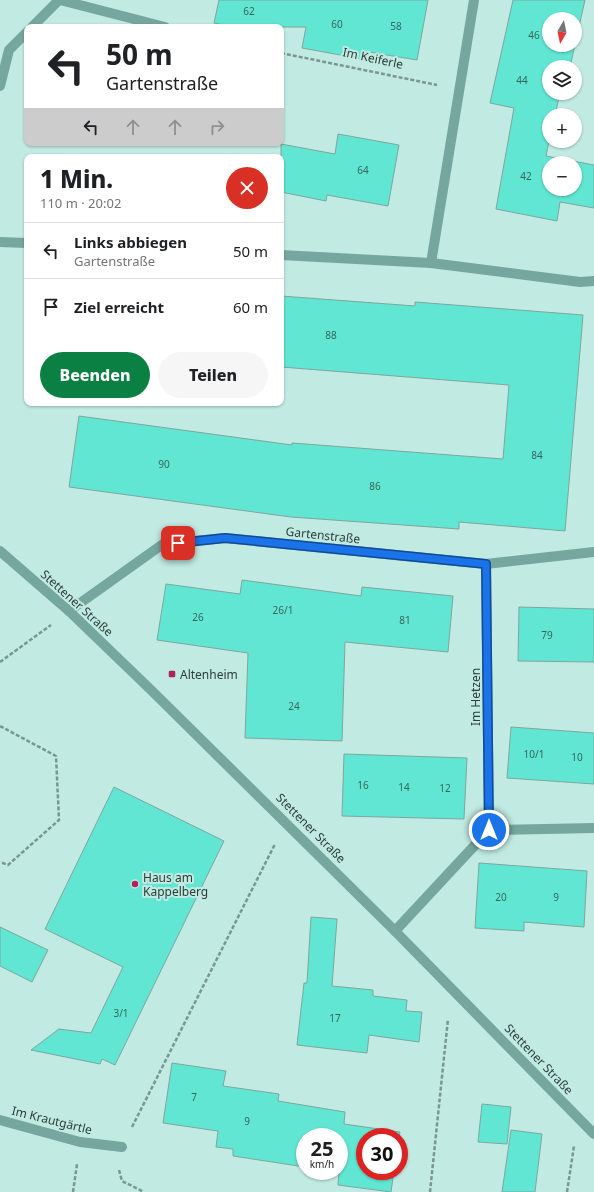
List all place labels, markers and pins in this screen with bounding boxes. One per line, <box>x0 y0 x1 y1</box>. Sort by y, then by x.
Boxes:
pin <box>161 526 195 560</box>
place label: Altenheim <box>180 666 238 683</box>
marker: Altenheim <box>167 669 177 679</box>
place label: Haus am Kappelberg <box>143 869 208 900</box>
marker: Haus am Kappelberg <box>130 879 140 889</box>

